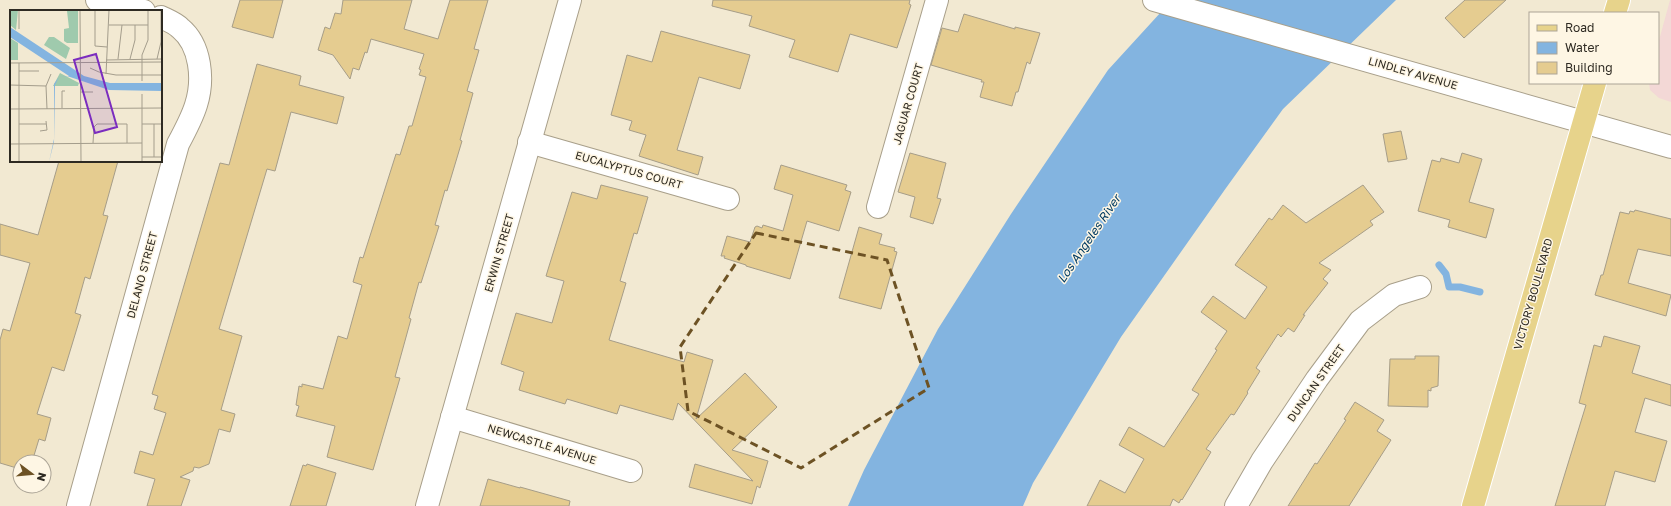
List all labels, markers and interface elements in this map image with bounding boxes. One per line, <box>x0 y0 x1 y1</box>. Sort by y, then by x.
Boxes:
inset map <box>10 10 162 162</box>
legend <box>1529 12 1659 84</box>
text: Road <box>1565 20 1594 35</box>
text: Water <box>1565 40 1599 55</box>
street label: LINDLEY AVENUE <box>1367 54 1460 92</box>
text: Building <box>1565 60 1613 75</box>
street label: JAGUAR COURT <box>890 62 925 146</box>
street label: EUCALYPTUS COURT <box>574 148 684 191</box>
water label: Los Angeles River <box>1054 190 1125 285</box>
street label: ERWIN STREET <box>481 212 516 294</box>
street label: DELANO STREET <box>124 230 159 320</box>
street label: VICTORY BOULEVARD <box>1510 236 1555 351</box>
street label: DUNCAN STREET <box>1284 341 1347 424</box>
street label: NEWCASTLE AVENUE <box>486 421 598 466</box>
north arrow <box>12 454 52 494</box>
text: N <box>35 471 49 483</box>

